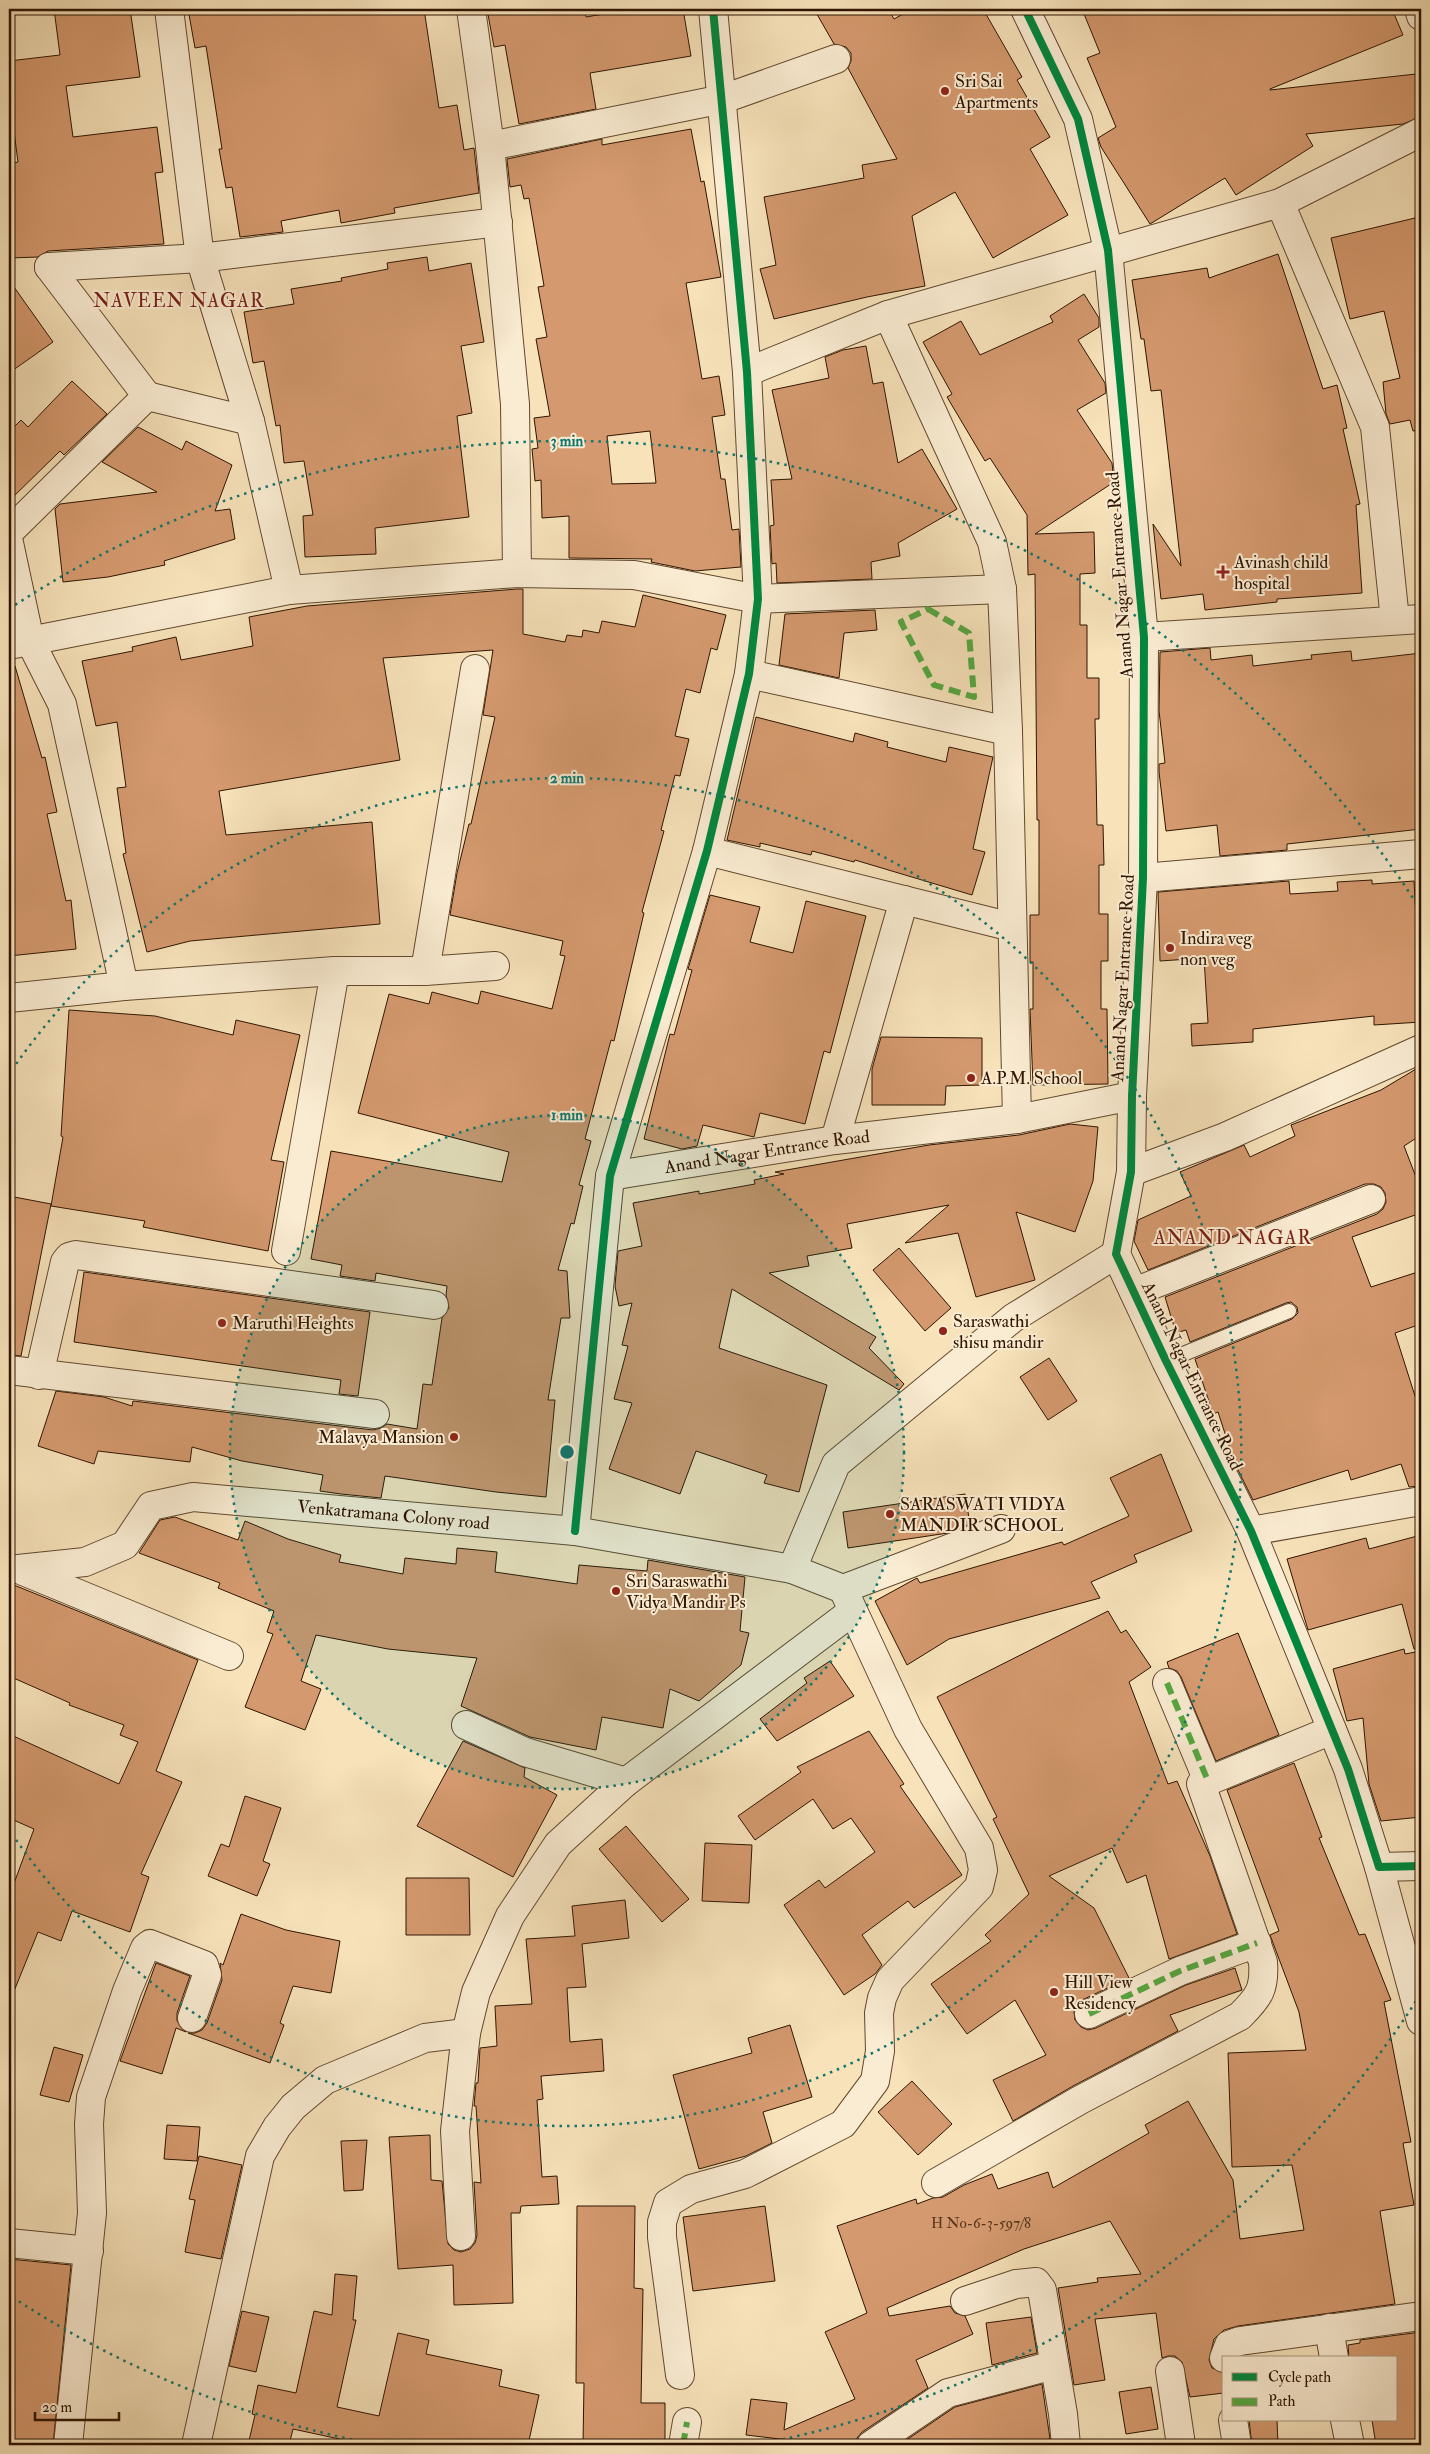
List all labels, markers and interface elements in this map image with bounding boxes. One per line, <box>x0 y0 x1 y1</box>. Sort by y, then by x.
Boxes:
place label: Sri Sai Apartments <box>954 70 1038 114</box>
marker: Sri Sai Apartments <box>939 85 951 97</box>
district label: NAVEEN NAGAR <box>93 289 265 313</box>
text: 3 min <box>551 432 583 451</box>
street label: Anand Nagar Entrance Road <box>1101 471 1139 680</box>
place label: Avinash child hospital <box>1233 551 1329 595</box>
marker: Avinash child hospital <box>1216 565 1230 579</box>
text: 2 min <box>550 769 584 788</box>
street label: Anand Nagar Entrance Road <box>1106 874 1140 1083</box>
place label: Indira veg non veg <box>1180 927 1253 971</box>
marker: Indira veg non veg <box>1164 942 1176 954</box>
place label: A.P.M. School <box>980 1067 1083 1090</box>
marker: A.P.M. School <box>965 1072 977 1084</box>
text: 1 min <box>551 1106 583 1125</box>
street label: Anand Nagar Entrance Road <box>662 1125 871 1179</box>
district label: ANAND NAGAR <box>1153 1226 1312 1250</box>
street label: Anand Nagar Entrance Road <box>1136 1277 1248 1474</box>
place label: Saraswathi shisu mandir <box>953 1310 1044 1354</box>
place label: Maruthi Heights <box>232 1312 354 1335</box>
marker: Maruthi Heights <box>216 1317 228 1329</box>
marker: Saraswathi shisu mandir <box>937 1325 949 1337</box>
place label: Malavya Mansion <box>318 1426 444 1449</box>
marker: Malavya Mansion <box>448 1431 460 1443</box>
centre of rings <box>558 1443 576 1461</box>
place label: SARASWATI VIDYA MANDIR SCHOOL <box>900 1493 1066 1537</box>
street label: Venkatramana Colony road <box>296 1495 491 1535</box>
marker: SARASWATI VIDYA MANDIR SCHOOL <box>884 1508 896 1520</box>
place label: Sri Saraswathi Vidya Mandir Ps <box>626 1570 746 1614</box>
marker: Sri Saraswathi Vidya Mandir Ps <box>610 1585 622 1597</box>
place label: Hill View Residency <box>1064 1971 1137 2015</box>
marker: Hill View Residency <box>1048 1986 1060 1998</box>
house number: H No-6-3-597/8 <box>931 2214 1031 2233</box>
legend <box>1222 2356 1398 2422</box>
text: Cycle path <box>1268 2368 1331 2388</box>
scale bar <box>35 2389 119 2421</box>
text: Path <box>1268 2392 1295 2411</box>
text: 20 m <box>42 2398 72 2417</box>

